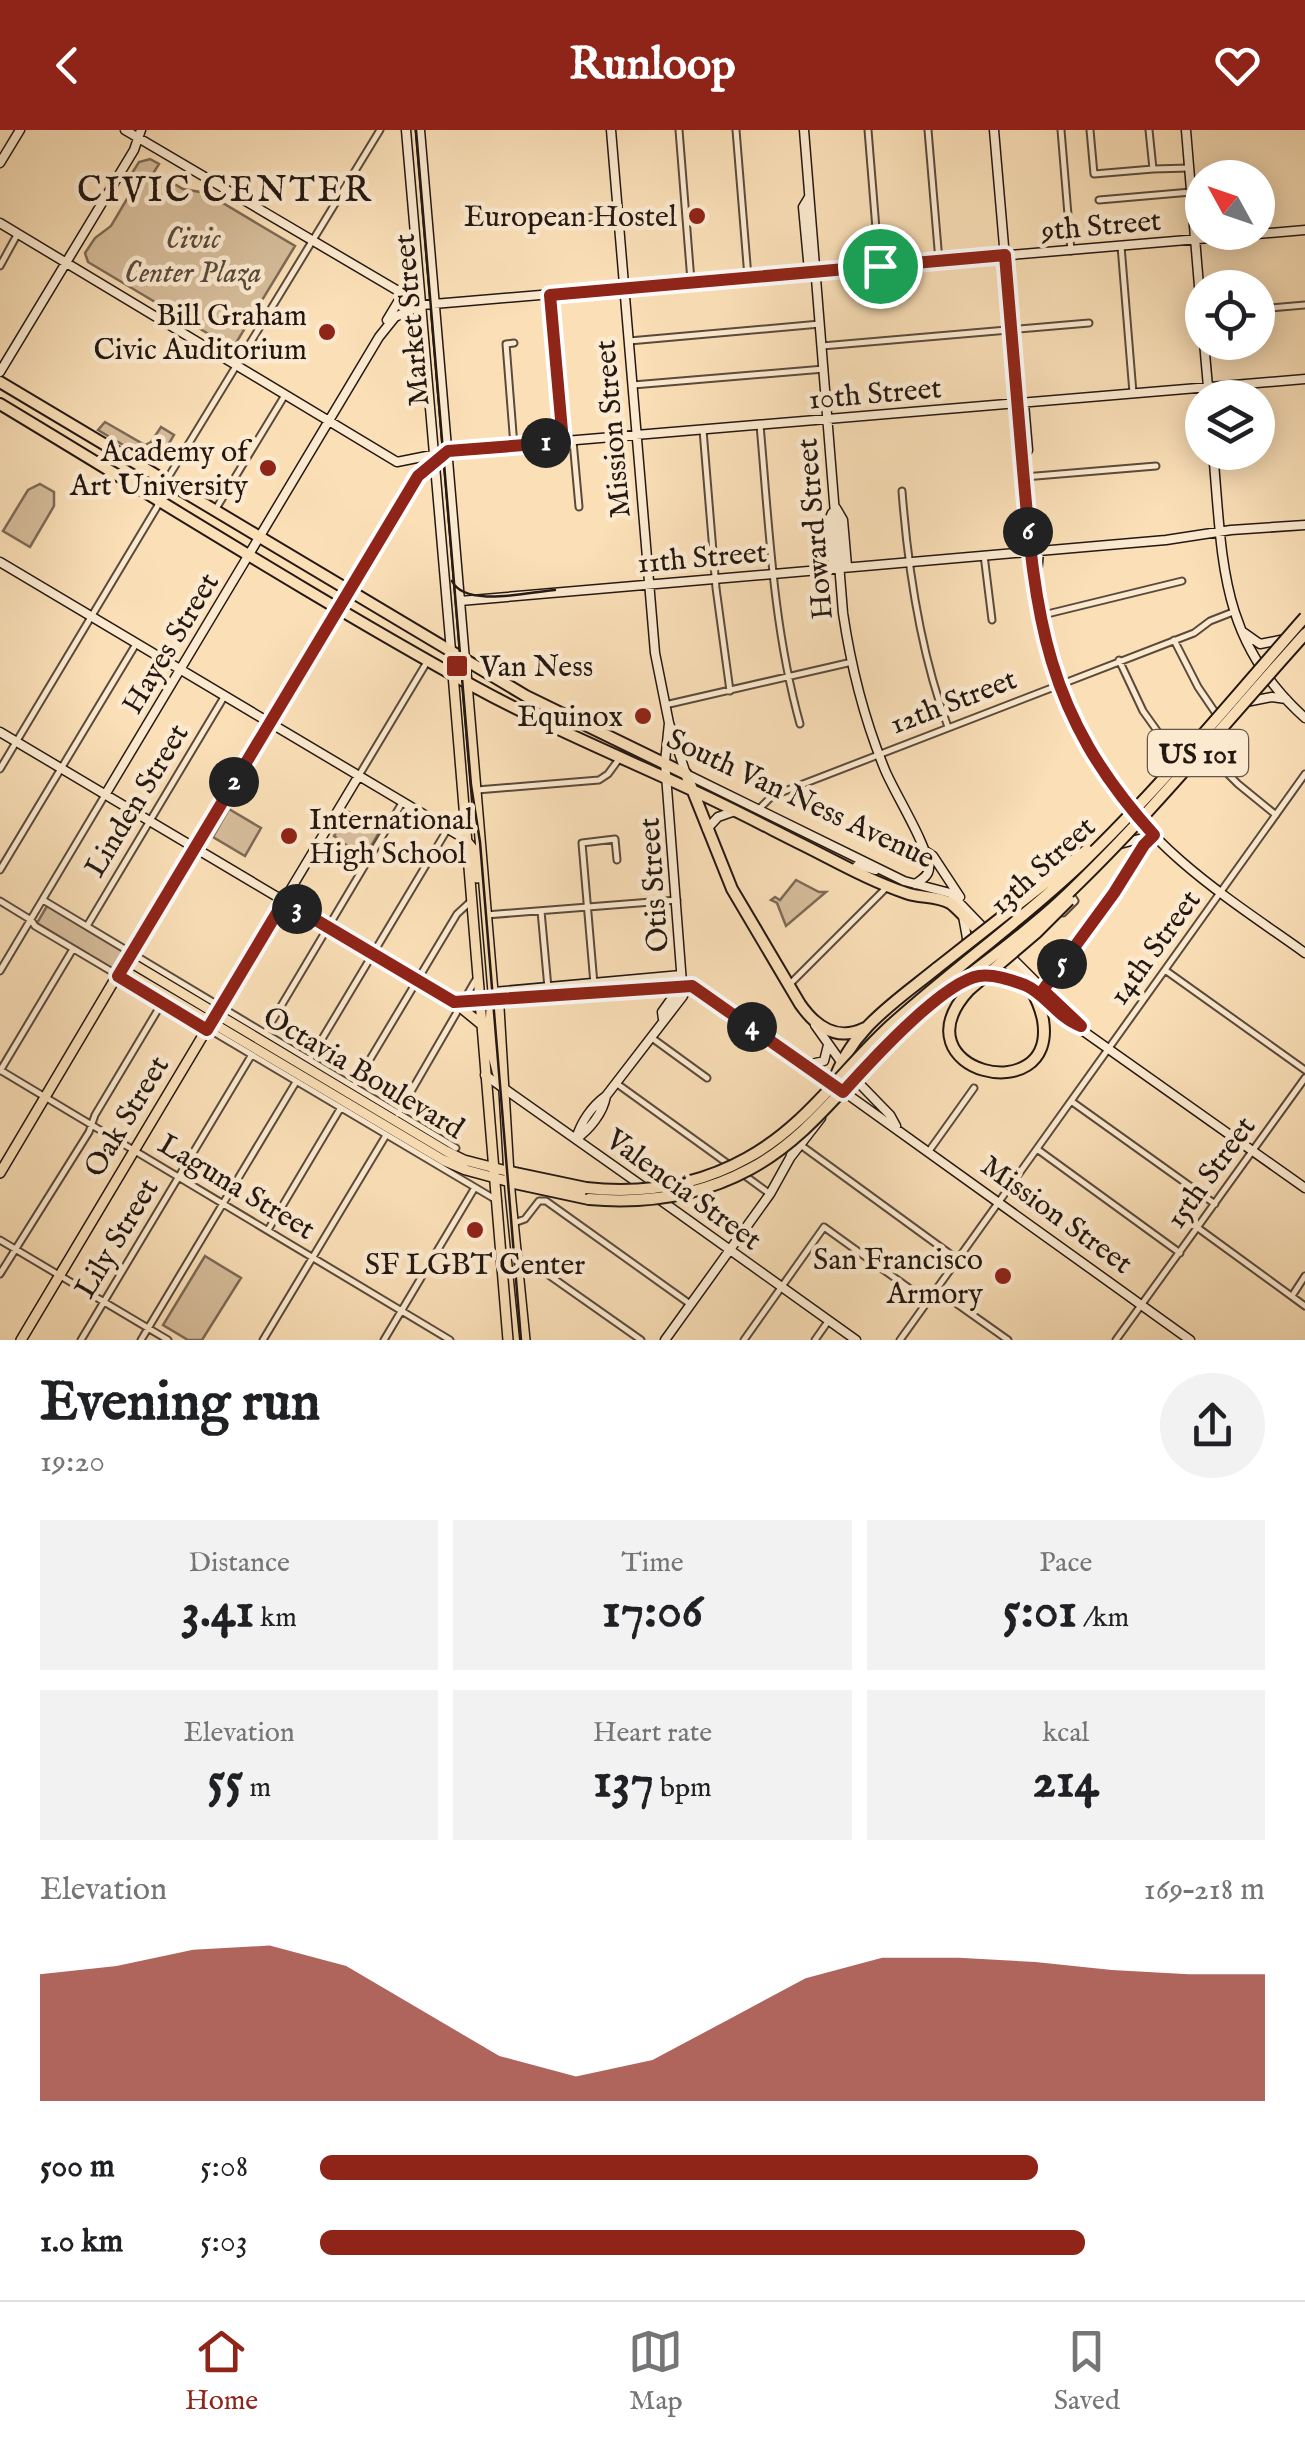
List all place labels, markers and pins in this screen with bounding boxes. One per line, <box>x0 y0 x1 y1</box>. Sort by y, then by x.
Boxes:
place label: European Hostel <box>464 199 678 237</box>
marker: European Hostel <box>686 205 708 227</box>
pin <box>838 224 923 309</box>
place label: Bill Graham Civic Auditorium <box>94 298 307 370</box>
marker: Bill Graham Civic Auditorium <box>316 321 338 343</box>
pin: 1 <box>521 418 571 468</box>
place label: Academy of Art University <box>69 434 253 506</box>
marker: Academy of Art University <box>257 457 279 479</box>
pin: 6 <box>1003 507 1053 557</box>
place label: Van Ness <box>479 649 593 687</box>
marker: Van Ness <box>444 653 470 679</box>
place label: Equinox <box>517 699 623 737</box>
marker: Equinox <box>632 705 654 727</box>
pin: 2 <box>209 757 259 807</box>
place label: International High School <box>309 802 474 874</box>
marker: International High School <box>278 825 300 847</box>
pin: 3 <box>272 884 322 934</box>
pin: 5 <box>1037 939 1087 989</box>
pin: 4 <box>727 1002 777 1052</box>
marker: SF LGBT Center <box>464 1219 486 1241</box>
place label: San Francisco Armory <box>813 1242 983 1314</box>
place label: SF LGBT Center <box>365 1247 585 1285</box>
marker: San Francisco Armory <box>992 1265 1014 1287</box>

